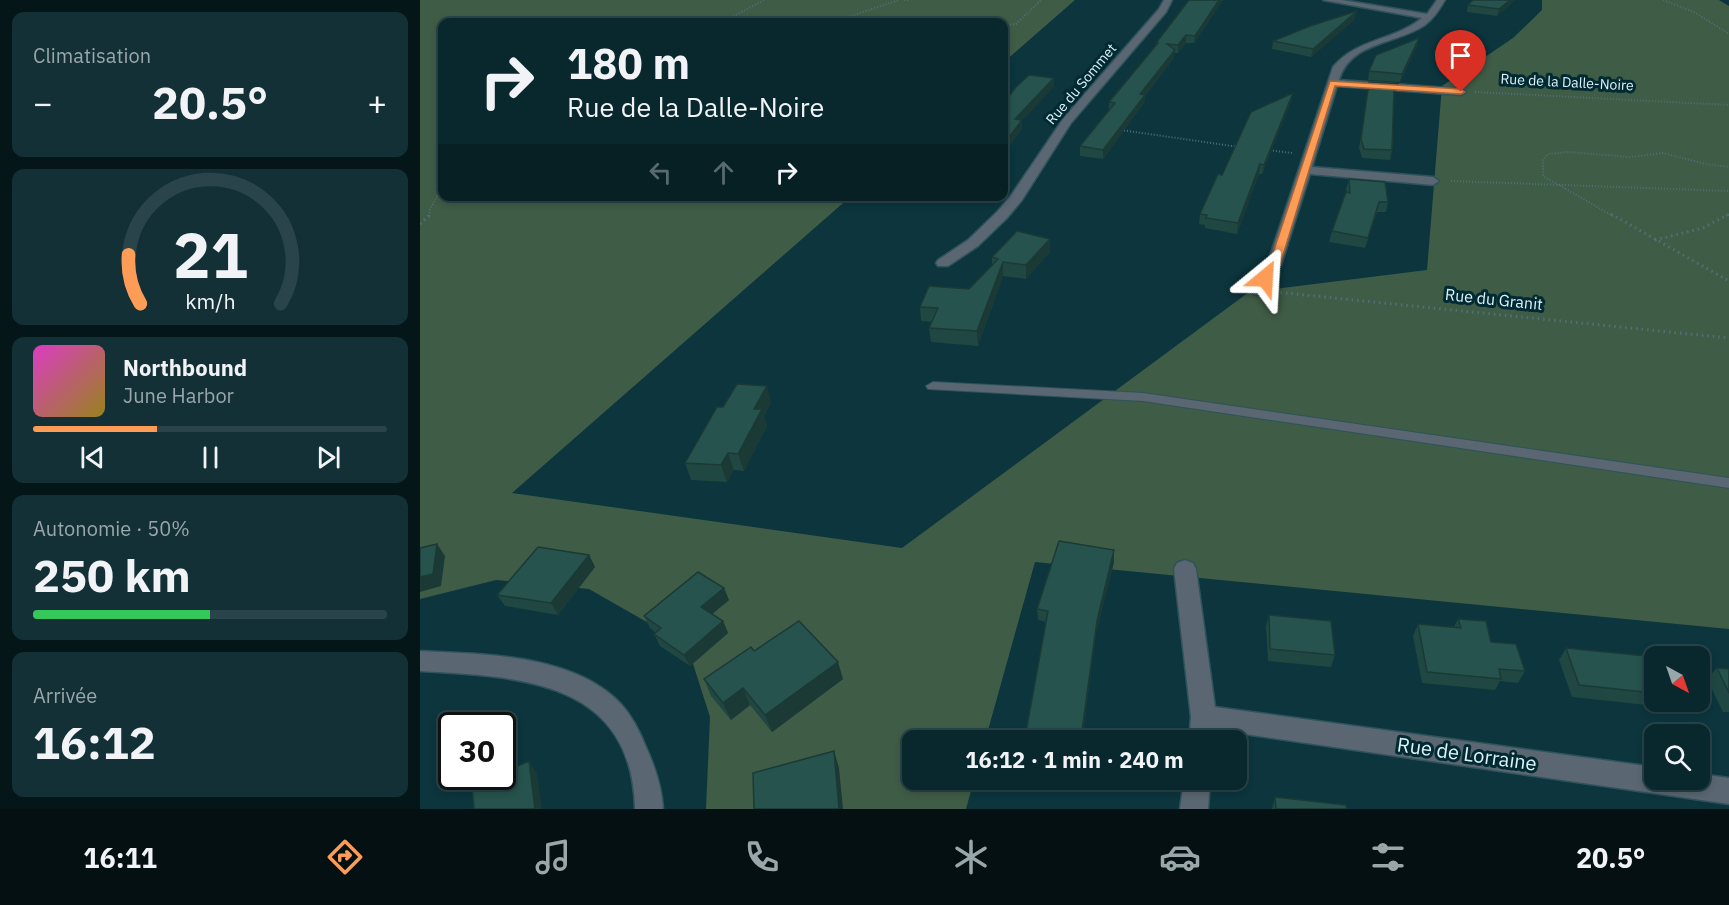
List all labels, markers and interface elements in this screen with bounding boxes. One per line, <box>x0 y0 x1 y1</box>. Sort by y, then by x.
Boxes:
pin <box>1435 30 1486 92</box>
text: 180 m <box>567 36 690 91</box>
icon: arrive <box>1444 39 1477 72</box>
street label: Rue du Sommet <box>1042 40 1120 128</box>
text: Climatisation <box>33 42 151 69</box>
icon: right <box>468 42 546 120</box>
street label: Rue de la Dalle-Noire <box>1500 70 1634 94</box>
text: 20.5° <box>152 73 268 131</box>
text: − <box>33 81 53 124</box>
text: + <box>367 81 387 124</box>
text: Rue de la Dalle-Noire <box>567 89 824 124</box>
icon: left <box>644 156 677 189</box>
icon: ahead <box>707 156 740 189</box>
icon: right <box>770 156 803 189</box>
text: 21 <box>173 214 247 295</box>
position arrow <box>1233 246 1297 310</box>
street label: Rue du Granit <box>1444 284 1544 314</box>
text: km/h <box>185 288 235 316</box>
text: Northbound <box>123 353 247 382</box>
text: June Harbor <box>123 382 234 409</box>
icon: previous <box>76 441 109 474</box>
icon: pause <box>194 441 227 474</box>
icon: next <box>312 441 345 474</box>
text: Autonomie · 50% <box>33 515 190 542</box>
text: 250 km <box>33 546 191 604</box>
north arrow <box>1644 646 1710 712</box>
map controls <box>1644 646 1710 790</box>
text: Arrivée <box>33 682 97 709</box>
speed limit sign: 30 <box>438 712 516 790</box>
text: 16:12 <box>33 713 156 771</box>
button: search <box>1644 724 1710 790</box>
street label: Rue de Lorraine <box>1395 730 1539 777</box>
text: 16:12 · 1 min · 240 m <box>965 745 1184 774</box>
icon: directions <box>324 836 366 878</box>
icon: music <box>532 836 574 878</box>
icon: phone <box>741 836 783 878</box>
icon: climate <box>950 836 992 878</box>
icon: car <box>1159 836 1201 878</box>
icon: filters <box>1367 836 1409 878</box>
text: 16:11 <box>83 840 157 875</box>
text: 20.5° <box>1576 840 1646 875</box>

